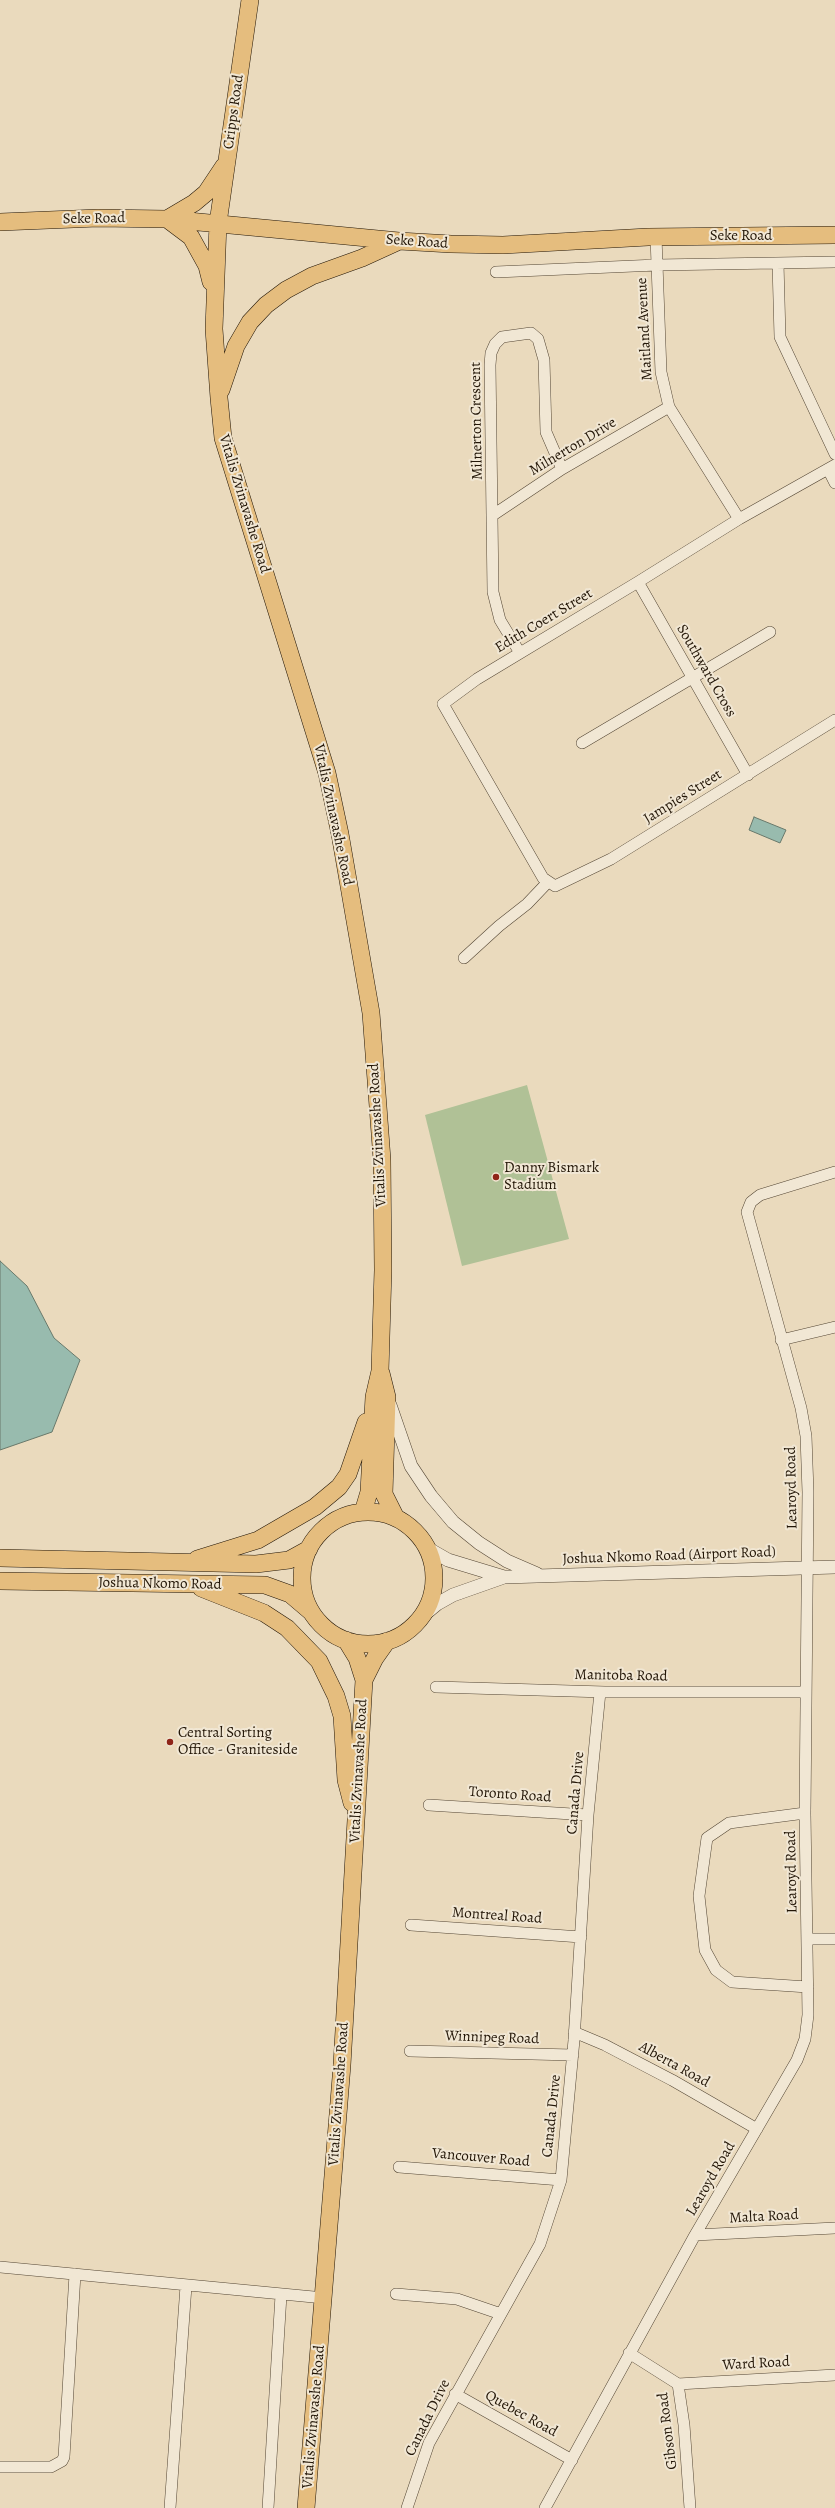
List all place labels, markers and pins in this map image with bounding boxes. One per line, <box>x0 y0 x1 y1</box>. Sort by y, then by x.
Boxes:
place label: Danny Bismark Stadium <box>504 1159 599 1194</box>
marker: Danny Bismark Stadium <box>491 1172 501 1182</box>
place label: Central Sorting Office - Graniteside <box>178 1724 298 1759</box>
marker: Central Sorting Office - Graniteside <box>165 1737 175 1747</box>

